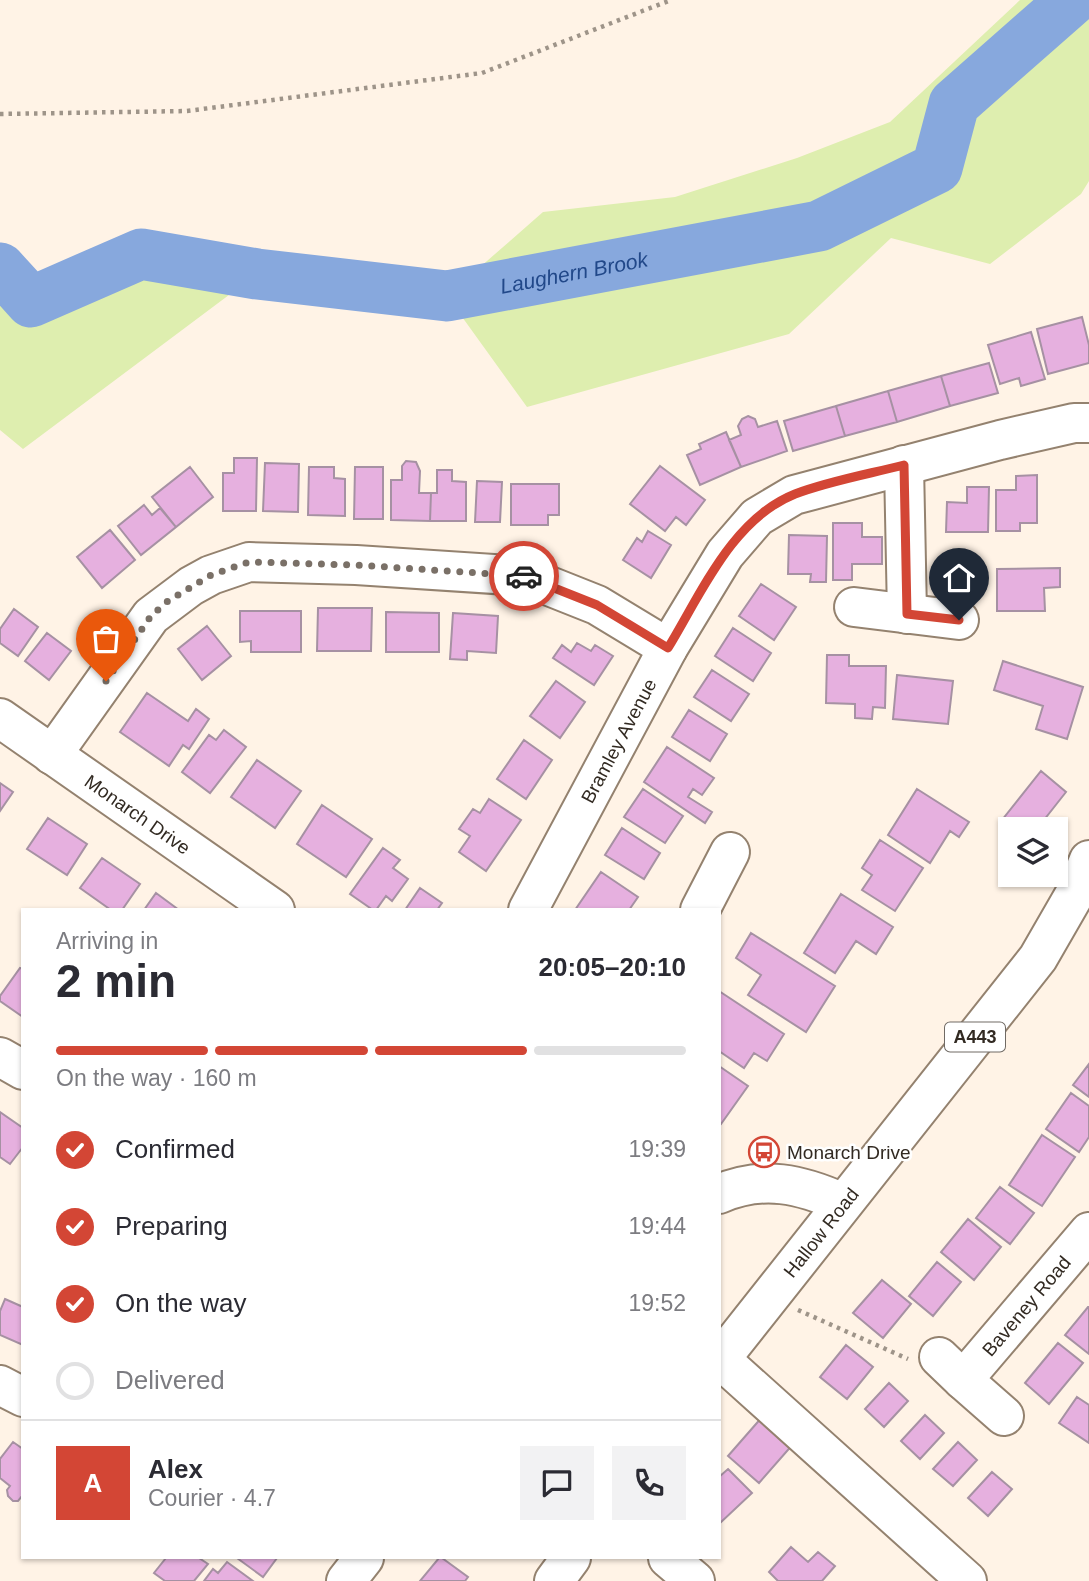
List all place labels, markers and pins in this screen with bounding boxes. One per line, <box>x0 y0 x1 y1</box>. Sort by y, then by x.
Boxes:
pin <box>929 548 989 620</box>
pin <box>76 609 136 681</box>
bus stop icon: Monarch Drive <box>747 1135 781 1169</box>
place label: Monarch Drive <box>787 1142 911 1163</box>

